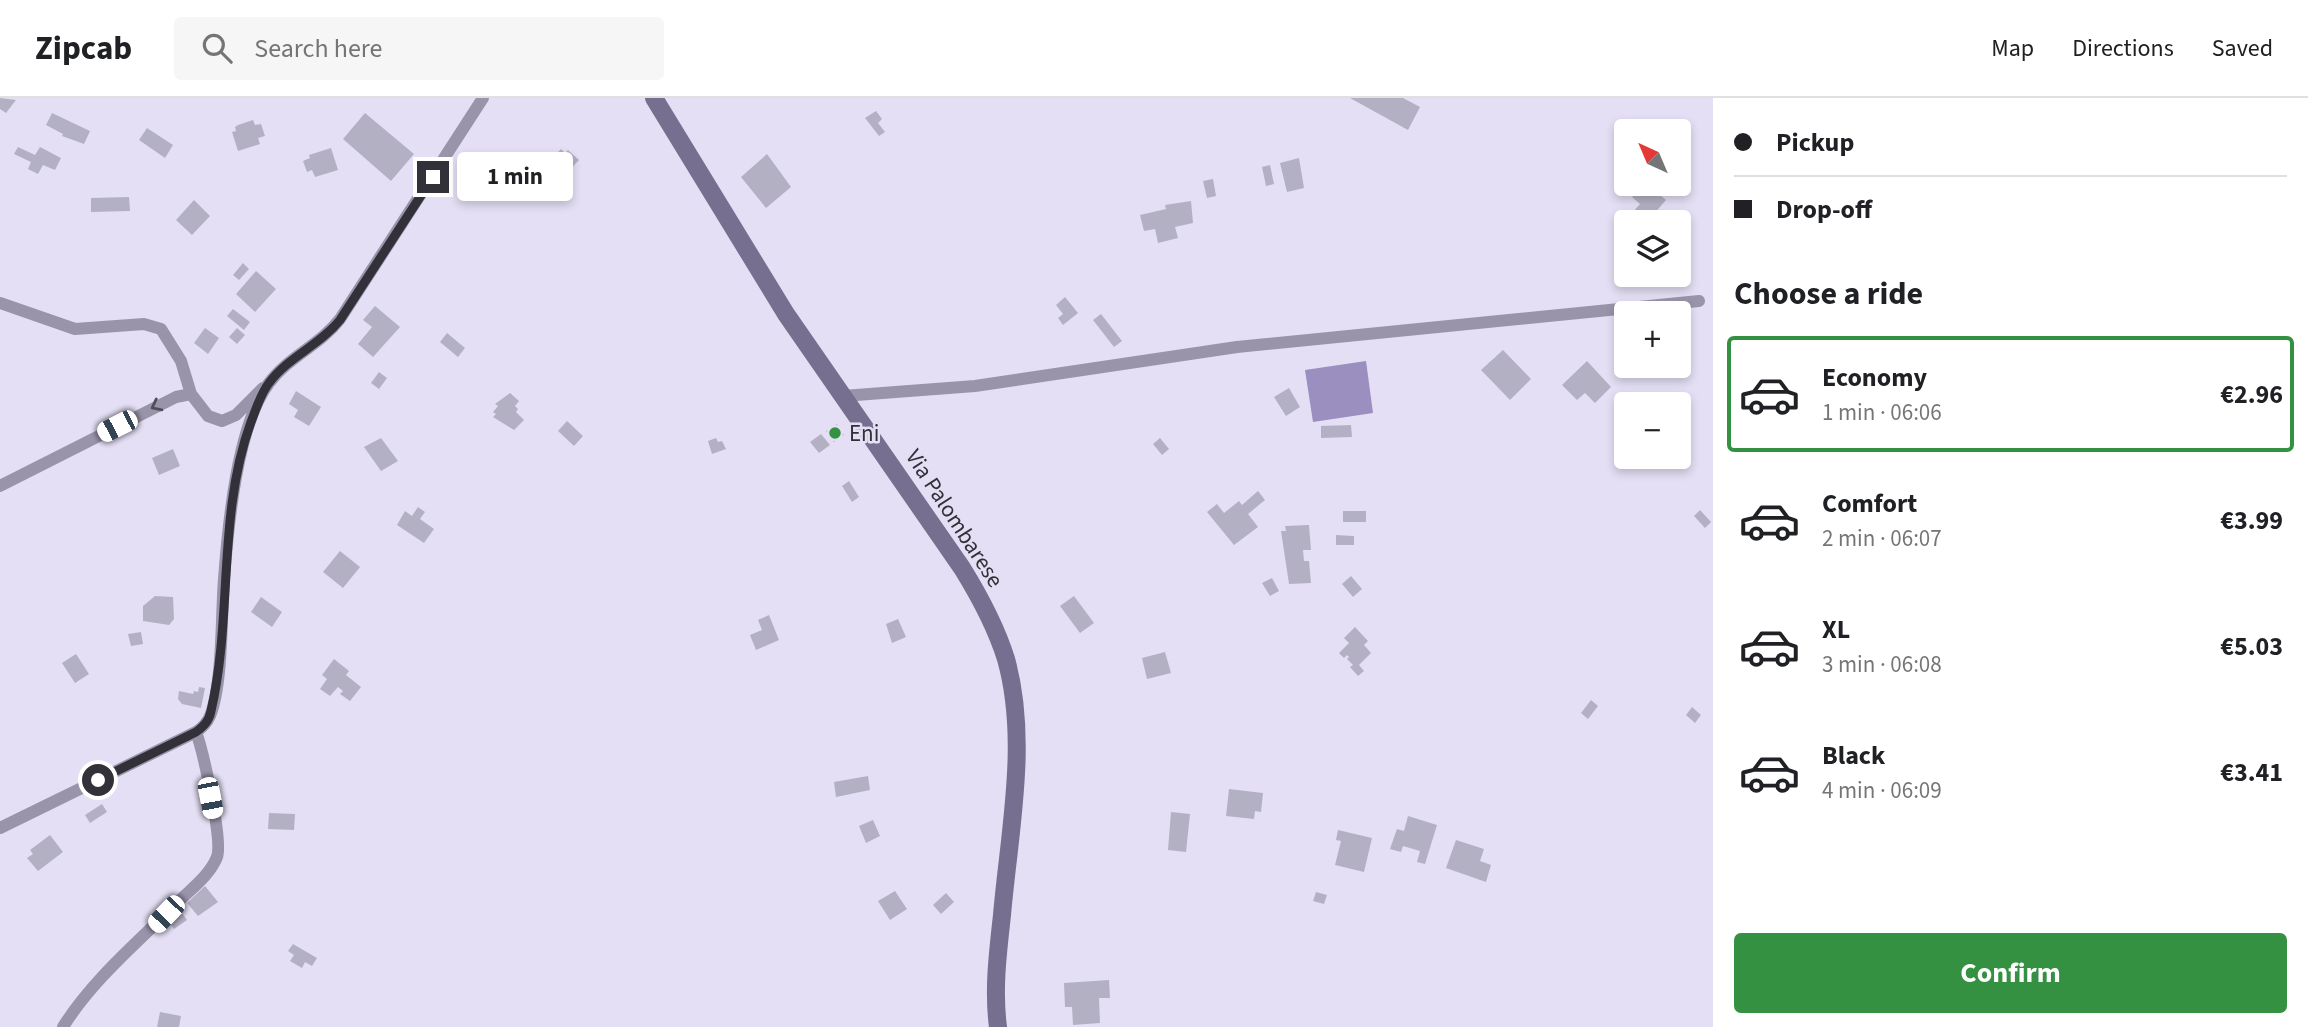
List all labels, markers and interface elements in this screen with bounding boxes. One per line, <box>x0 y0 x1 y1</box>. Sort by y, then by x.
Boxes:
search box <box>174 17 664 80</box>
text: Zipcab <box>35 25 132 72</box>
icon: search <box>198 29 236 67</box>
text: Search here <box>254 30 382 67</box>
text: Map <box>1991 31 2034 66</box>
text: Directions <box>2072 31 2174 66</box>
text: Saved <box>2212 31 2273 66</box>
north arrow <box>1614 119 1690 196</box>
map controls <box>1614 119 1691 469</box>
text: Pickup <box>1776 124 1854 161</box>
callout: 1 min <box>458 153 573 202</box>
text: 1 min <box>487 160 543 193</box>
route end <box>417 161 449 193</box>
text: Drop-off <box>1776 191 1872 228</box>
button: layers <box>1614 210 1691 287</box>
text: Choose a ride <box>1734 271 1923 317</box>
button: + <box>1614 301 1691 378</box>
text: Economy <box>1822 359 1927 396</box>
icon: car <box>1738 363 1801 426</box>
text: €2.96 <box>2220 376 2283 413</box>
button: − <box>1614 392 1691 469</box>
text: 1 min · 06:06 <box>1822 396 1942 429</box>
one-way arrow <box>151 398 163 412</box>
car <box>94 407 141 445</box>
place label: Eni <box>849 417 879 450</box>
marker: Eni <box>827 425 843 441</box>
street label: Via Palombarese <box>897 443 1012 594</box>
text: Comfort <box>1822 485 1917 522</box>
icon: car <box>1738 489 1801 552</box>
text: €3.99 <box>2220 502 2283 539</box>
text: 2 min · 06:07 <box>1822 522 1942 555</box>
text: XL <box>1822 611 1850 648</box>
icon: car <box>1738 615 1801 678</box>
text: €5.03 <box>2220 628 2283 665</box>
text: 3 min · 06:08 <box>1822 648 1942 681</box>
text: Black <box>1822 737 1885 774</box>
icon: car <box>1738 741 1801 804</box>
text: €3.41 <box>2220 754 2283 791</box>
route start <box>82 764 114 796</box>
text: 4 min · 06:09 <box>1822 774 1942 807</box>
car <box>196 775 225 821</box>
car <box>144 892 189 936</box>
button: Confirm <box>1734 933 2287 1013</box>

